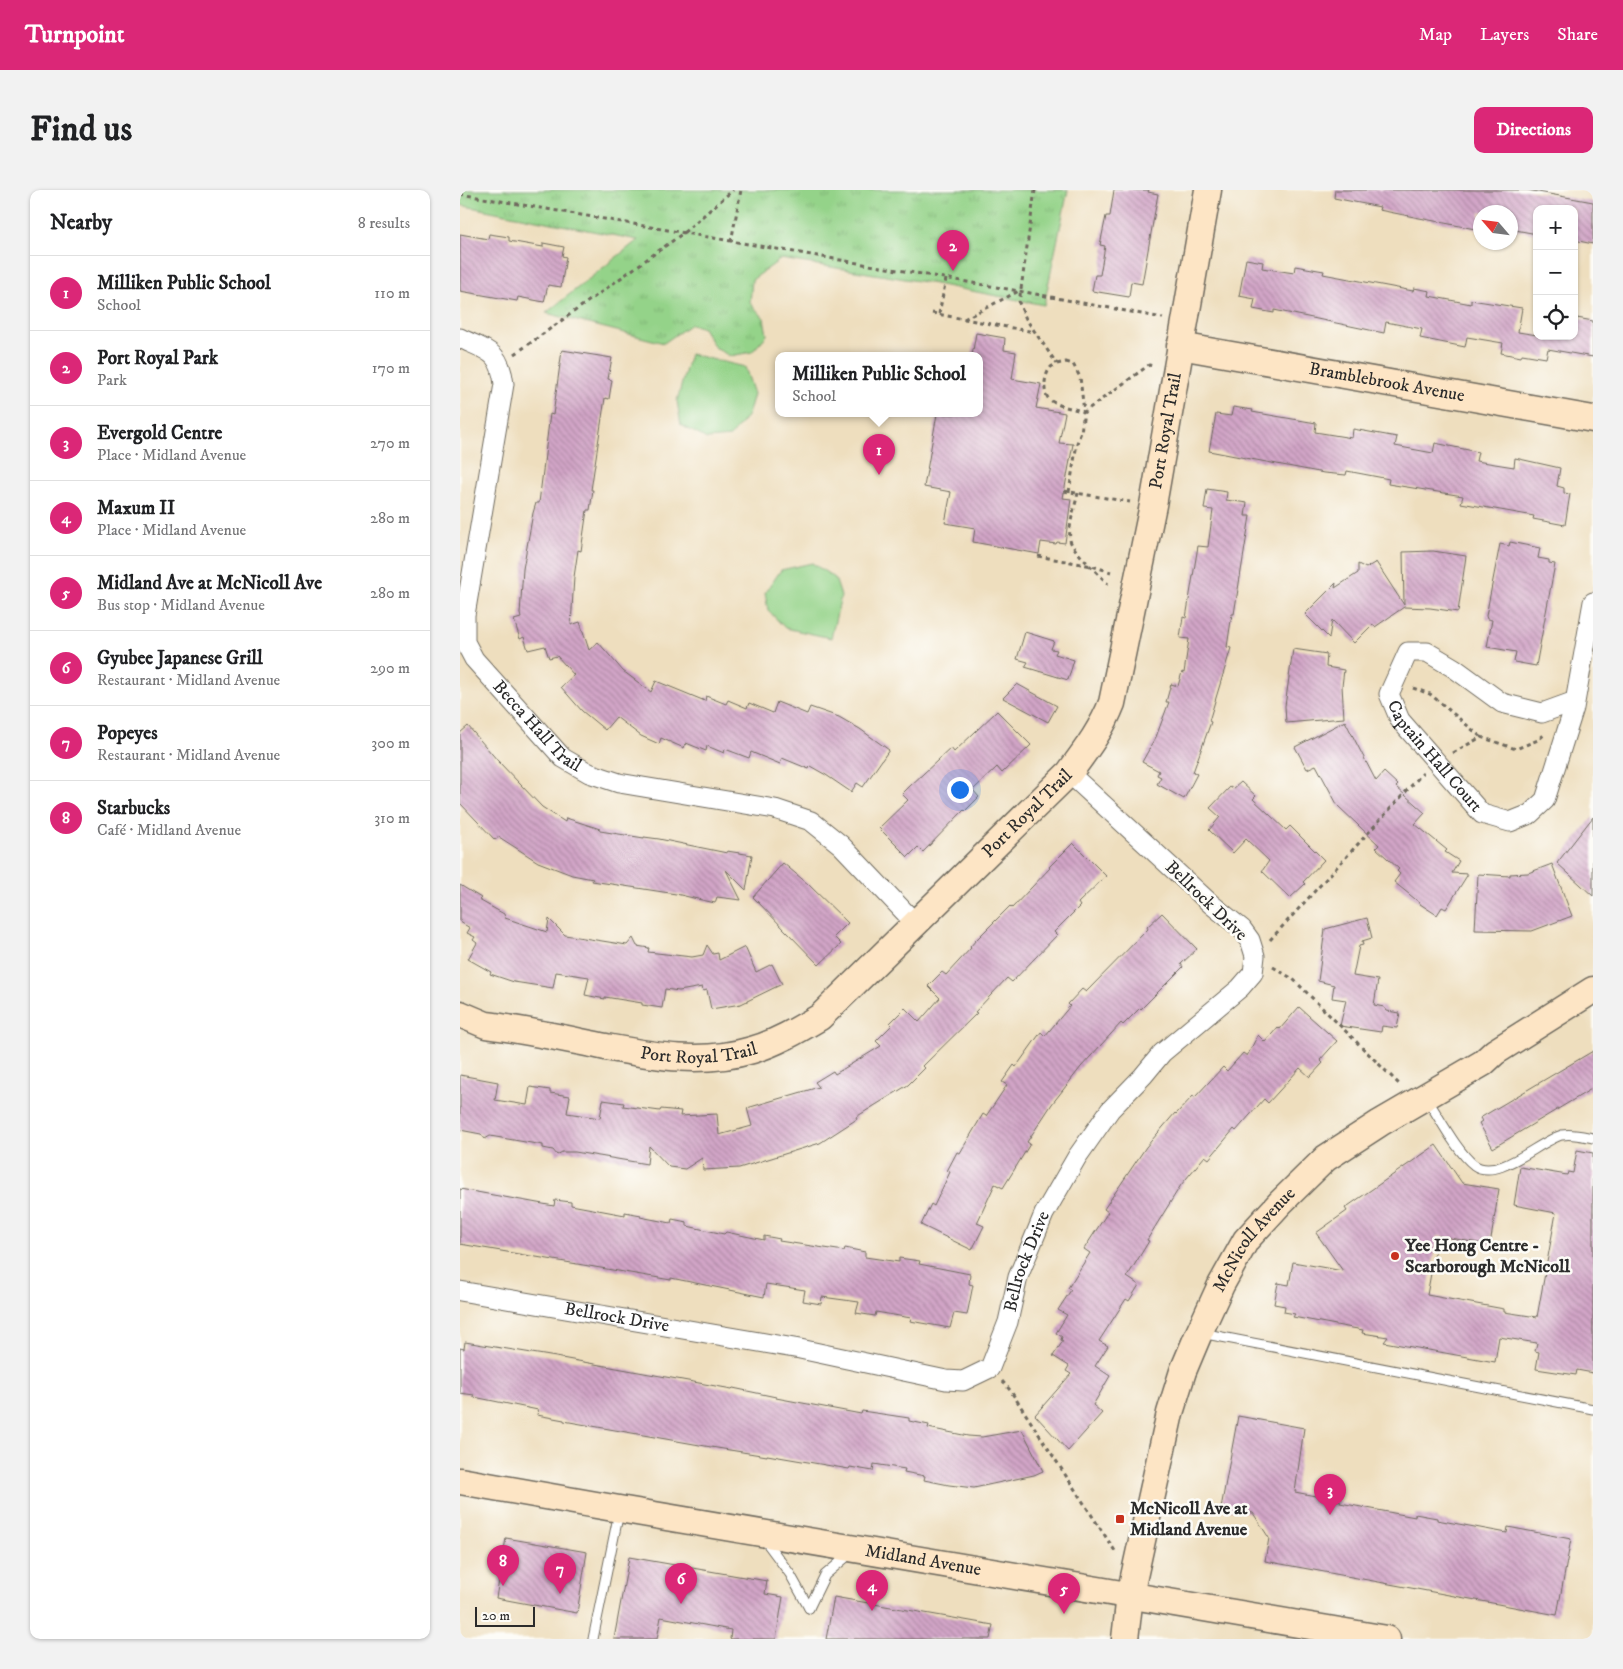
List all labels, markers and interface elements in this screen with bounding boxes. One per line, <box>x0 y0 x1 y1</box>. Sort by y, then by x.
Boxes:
text: Turnpoint <box>25 20 124 50</box>
text: Map <box>1419 24 1452 46</box>
text: Layers <box>1480 24 1529 46</box>
text: Share <box>1557 24 1598 46</box>
button: Directions <box>1474 107 1593 153</box>
text: Find us <box>30 108 132 152</box>
north arrow <box>1473 205 1518 250</box>
map controls <box>1533 205 1578 340</box>
button: + <box>1533 205 1578 250</box>
text: Nearby <box>50 210 112 236</box>
text: 8 results <box>358 213 410 233</box>
pin: 2 <box>937 230 969 271</box>
button: − <box>1533 250 1578 295</box>
text: Milliken Public School <box>97 272 271 295</box>
text: 1 <box>63 283 69 303</box>
text: 110 m <box>374 283 410 303</box>
text: School <box>97 295 141 315</box>
button: locate <box>1533 295 1578 340</box>
text: Port Royal Park <box>97 347 218 370</box>
popup <box>775 352 983 417</box>
text: 2 <box>62 358 70 378</box>
text: 170 m <box>372 358 410 378</box>
street label: Bramblebrook Avenue <box>1307 358 1466 407</box>
text: Milliken Public School <box>792 363 966 386</box>
text: Park <box>97 370 127 390</box>
street label: Port Royal Trail <box>1145 371 1187 491</box>
text: School <box>792 386 836 406</box>
text: Evergold Centre <box>97 422 222 445</box>
text: 3 <box>63 433 69 453</box>
text: 270 m <box>370 433 410 453</box>
pin: 1 <box>863 434 895 475</box>
text: Place · Midland Avenue <box>97 445 246 465</box>
text: Maxum II <box>97 497 175 520</box>
text: 4 <box>61 508 71 528</box>
text: 280 m <box>370 508 410 528</box>
text: Place · Midland Avenue <box>97 520 246 540</box>
text: Midland Ave at McNicoll Ave <box>97 572 322 595</box>
text: 5 <box>62 583 70 603</box>
text: 280 m <box>370 583 410 603</box>
text: Bus stop · Midland Avenue <box>97 595 265 615</box>
text: Gyubee Japanese Grill <box>97 647 263 670</box>
text: 6 <box>62 658 70 678</box>
text: 290 m <box>370 658 410 678</box>
text: Restaurant · Midland Avenue <box>97 670 280 690</box>
street label: Becca Hall Trail <box>488 676 586 778</box>
street label: Captain Hall Court <box>1382 697 1487 817</box>
text: Popeyes <box>97 722 158 745</box>
text: 7 <box>62 733 70 753</box>
text: 300 m <box>371 733 410 753</box>
text: Restaurant · Midland Avenue <box>97 745 280 765</box>
street label: Port Royal Trail <box>978 764 1078 863</box>
your location <box>947 777 973 803</box>
text: Starbucks <box>97 797 170 820</box>
text: 8 <box>62 808 70 828</box>
text: 310 m <box>374 808 410 828</box>
text: Café · Midland Avenue <box>97 820 241 840</box>
street label: Bellrock Drive <box>1160 856 1252 946</box>
street label: Port Royal Trail <box>639 1038 761 1069</box>
street label: McNicoll Avenue <box>1208 1183 1300 1296</box>
street label: Bellrock Drive <box>1000 1208 1055 1314</box>
place label: Yee Hong Centre - Scarborough McNicoll <box>1404 1235 1570 1278</box>
marker: Yee Hong Centre - Scarborough McNicoll <box>1389 1250 1401 1262</box>
street label: Bellrock Drive <box>563 1298 671 1337</box>
pin: 3 <box>1314 1474 1346 1515</box>
place label: McNicoll Ave at Midland Avenue <box>1130 1498 1248 1541</box>
marker: McNicoll Ave at Midland Avenue <box>1114 1513 1126 1525</box>
street label: Midland Avenue <box>864 1540 983 1581</box>
pin: 8 <box>487 1545 519 1586</box>
pin: 7 <box>544 1553 576 1594</box>
pin: 6 <box>665 1563 697 1604</box>
pin: 4 <box>856 1570 888 1611</box>
pin: 5 <box>1048 1573 1080 1614</box>
scale bar <box>475 1604 535 1627</box>
text: 20 m <box>482 1607 510 1625</box>

